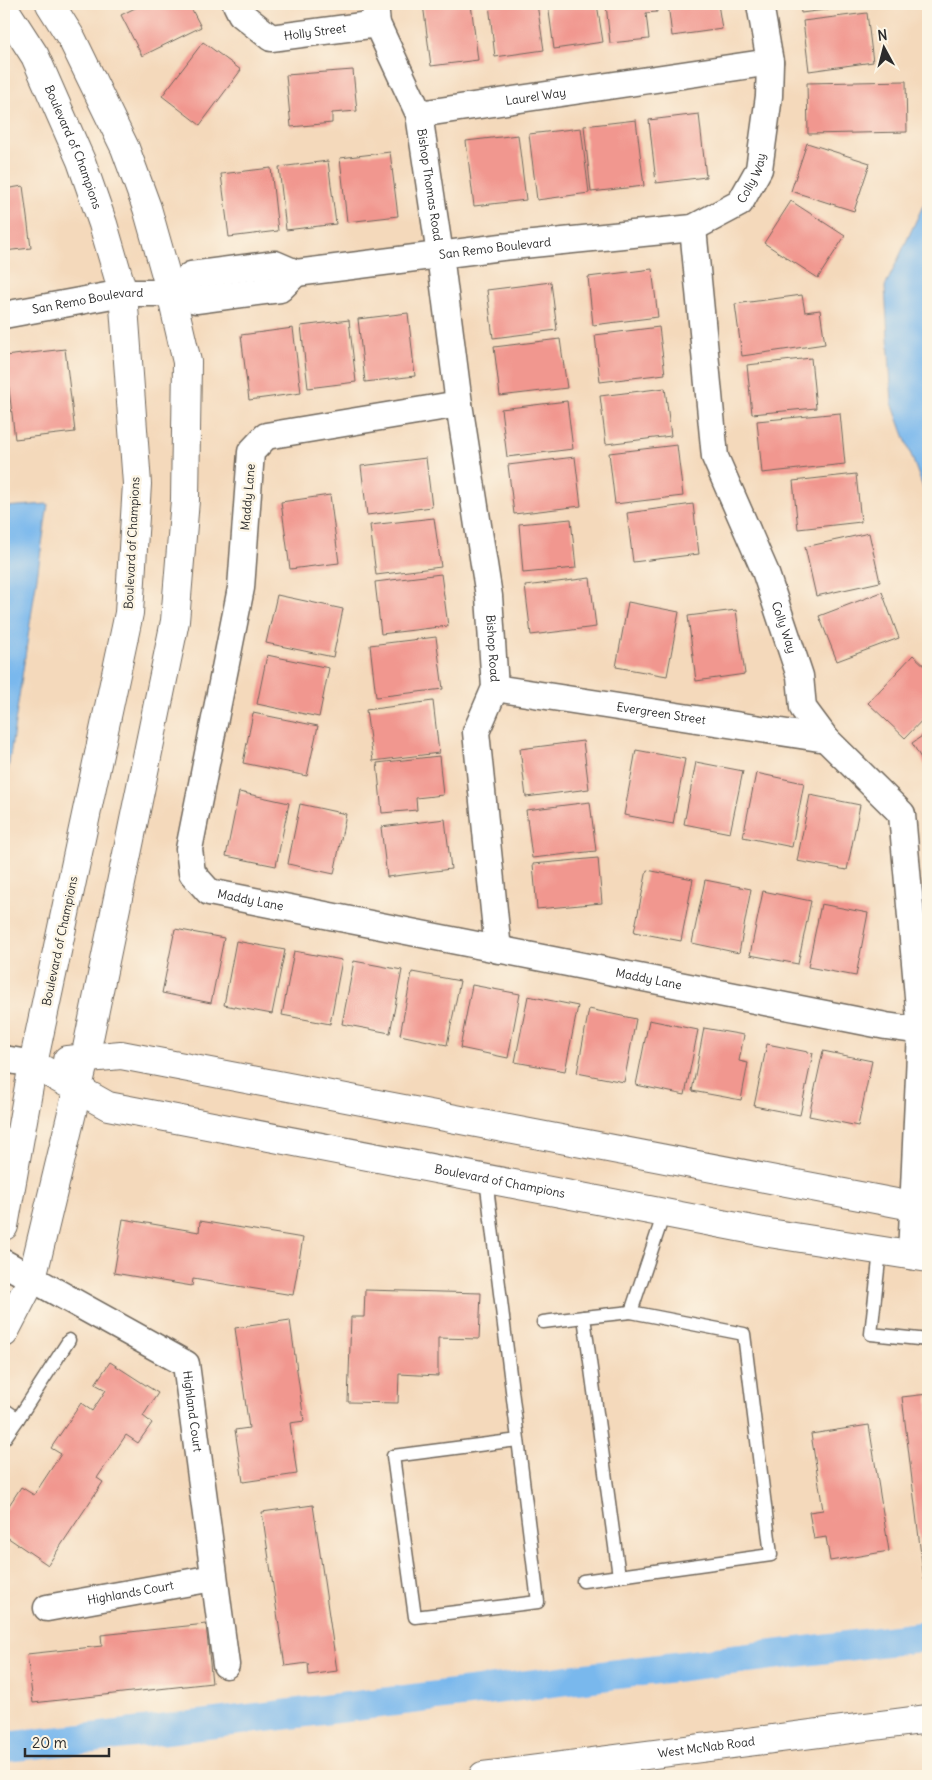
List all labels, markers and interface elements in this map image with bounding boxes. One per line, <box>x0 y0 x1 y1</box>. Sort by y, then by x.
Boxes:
street label: Holly Street <box>283 20 347 43</box>
north arrow <box>860 22 910 72</box>
text: N <box>877 26 888 45</box>
street label: Boulevard of Champions <box>42 83 105 211</box>
street label: Laurel Way <box>504 84 567 108</box>
street label: Bishop Thomas Road <box>414 128 446 242</box>
street label: Colly Way <box>733 152 768 206</box>
street label: San Remo Boulevard <box>438 234 552 262</box>
street label: San Remo Boulevard <box>31 285 143 317</box>
street label: Maddy Lane <box>237 463 258 531</box>
street label: Boulevard of Champions <box>121 476 142 609</box>
street label: Colly Way <box>769 599 800 655</box>
street label: Bishop Road <box>483 614 503 683</box>
street label: Evergreen Street <box>615 699 707 727</box>
street label: Boulevard of Champions <box>38 875 81 1007</box>
street label: Maddy Lane <box>216 886 285 914</box>
street label: Maddy Lane <box>614 965 683 992</box>
street label: Boulevard of Champions <box>433 1161 566 1201</box>
street label: Highland Court <box>180 1370 206 1453</box>
street label: Highlands Court <box>86 1577 175 1608</box>
scale bar <box>25 1725 109 1757</box>
text: 20 m <box>32 1733 67 1752</box>
street label: West McNab Road <box>657 1733 756 1761</box>

